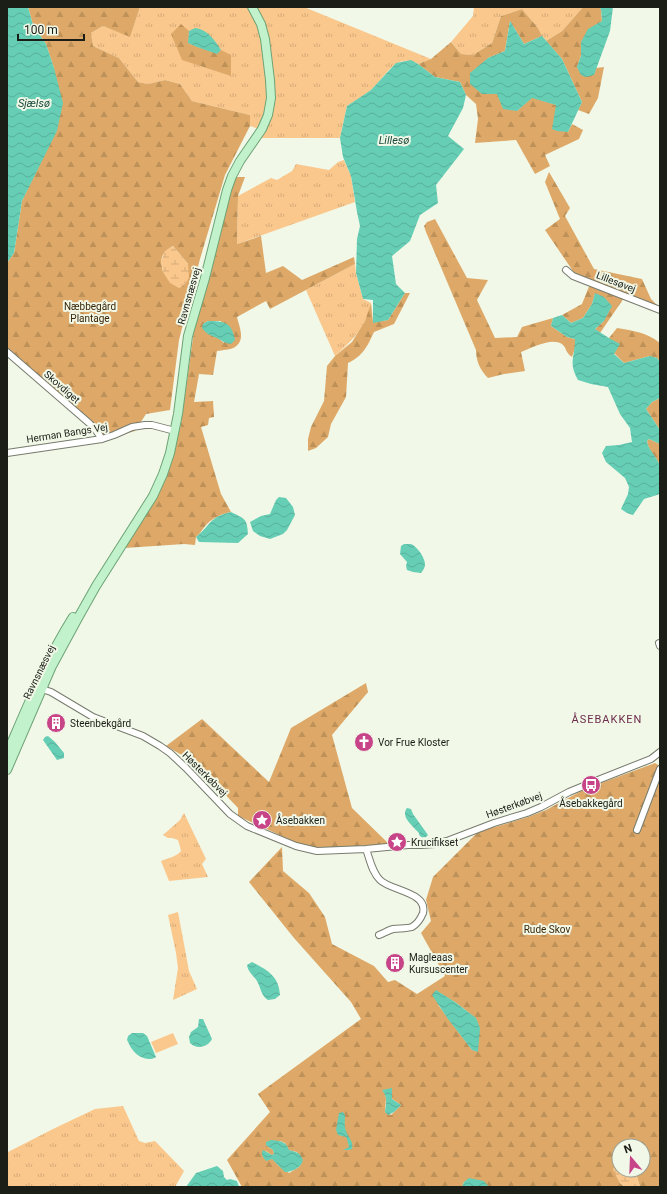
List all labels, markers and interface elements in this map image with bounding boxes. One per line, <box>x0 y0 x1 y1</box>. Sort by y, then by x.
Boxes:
scale bar <box>18 16 84 42</box>
text: 100 m <box>24 23 58 37</box>
water label: Sjælsø <box>18 97 50 110</box>
water label: Lillesø <box>379 134 409 147</box>
street label: Ravnsnæsvej <box>176 266 202 326</box>
street label: Lillesøvej <box>595 269 637 295</box>
park label: Næbbegård Plantage <box>64 301 116 324</box>
street label: Skovdiget <box>42 369 82 405</box>
street label: Herman Bangs Vej <box>25 421 109 445</box>
street label: Ravnsnæsvej <box>21 643 57 701</box>
building icon: Steenbekgård <box>45 712 67 734</box>
district label: ÅSEBAKKEN <box>572 712 642 726</box>
place label: Steenbekgård <box>70 718 131 729</box>
church icon: Vor Frue Kloster <box>353 731 375 753</box>
place label: Vor Frue Kloster <box>378 737 450 748</box>
street label: Høsterkøbvej <box>180 749 230 799</box>
bus stop icon: Åsebakkegård <box>580 774 602 796</box>
street label: Høsterkøbvej <box>485 790 543 820</box>
place label: Åsebakkegård <box>559 796 623 809</box>
place icon: Åsebakken <box>251 809 273 831</box>
place label: Åsebakken <box>276 813 325 826</box>
place icon: Krucifikset <box>386 831 408 853</box>
place label: Krucifikset <box>411 837 458 848</box>
park label: Rude Skov <box>524 924 570 935</box>
building icon: Magleaas Kursuscenter <box>384 952 406 974</box>
place label: Magleaas Kursuscenter <box>409 952 469 975</box>
north arrow <box>611 1138 651 1178</box>
text: N <box>622 1142 634 1156</box>

